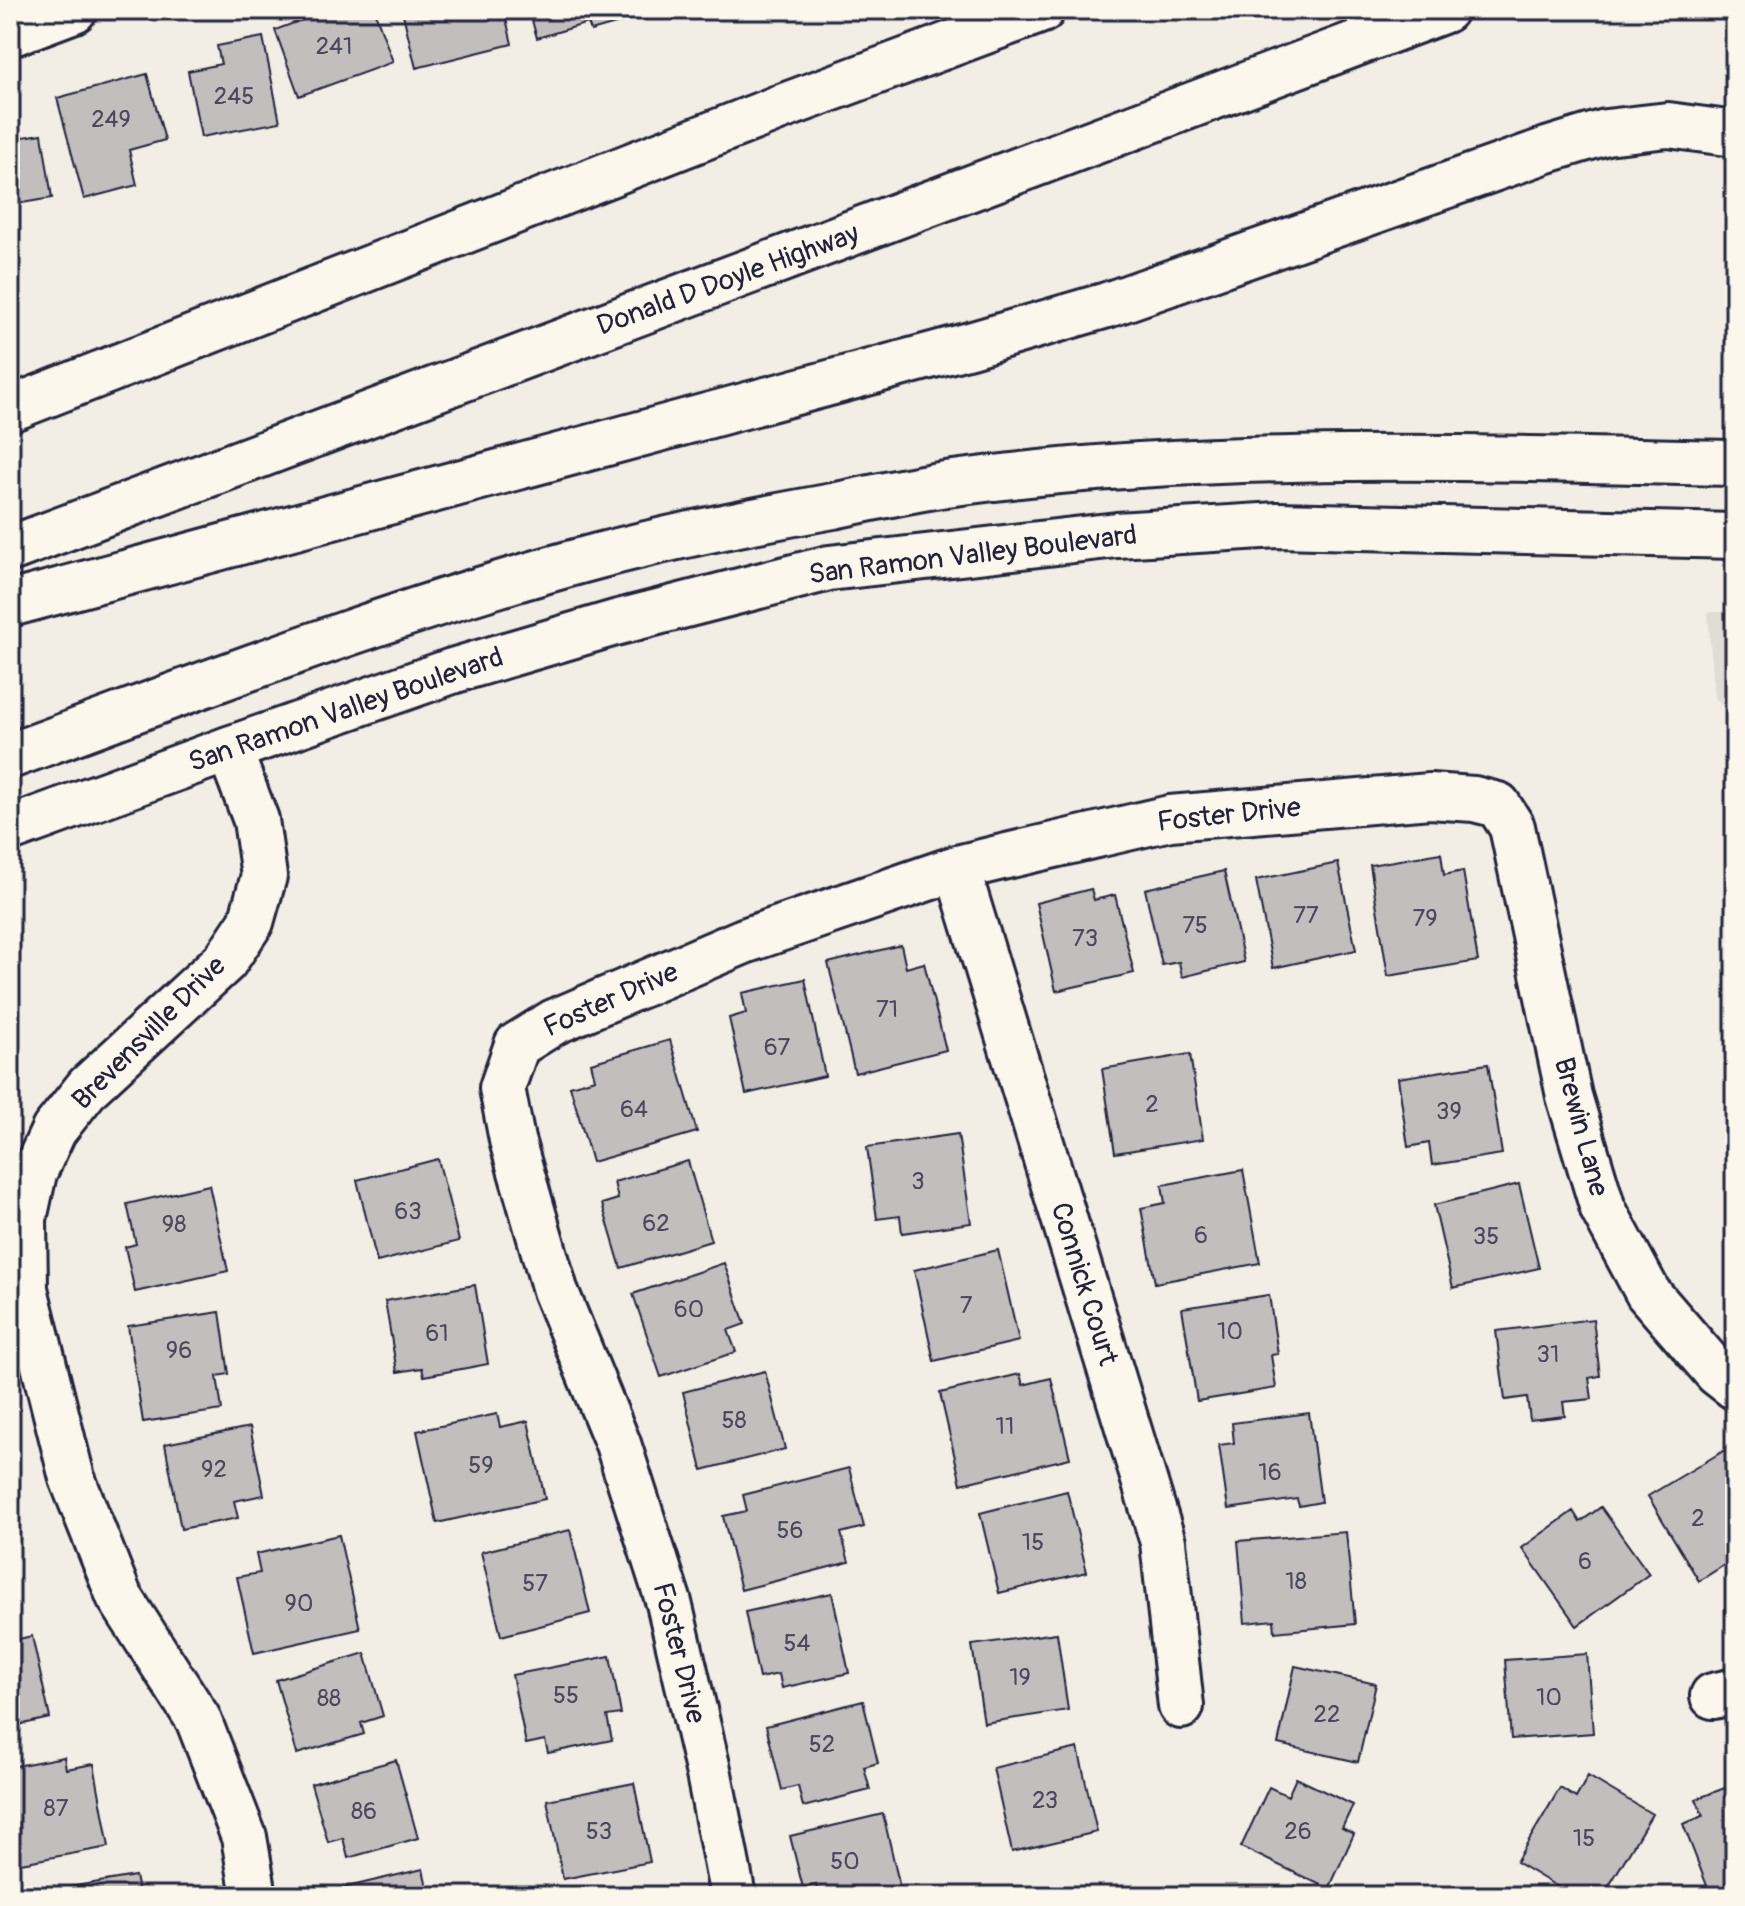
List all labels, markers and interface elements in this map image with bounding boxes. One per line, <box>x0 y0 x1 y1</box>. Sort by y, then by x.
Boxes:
house number: 241 <box>316 32 352 61</box>
house number: 245 <box>214 82 254 111</box>
house number: 249 <box>91 105 131 134</box>
street label: Donald D Doyle Highway <box>592 216 864 344</box>
street label: San Ramon Valley Boulevard <box>807 517 1139 593</box>
street label: San Ramon Valley Boulevard <box>184 640 508 780</box>
street label: Foster Drive <box>1156 790 1303 840</box>
house number: 77 <box>1293 901 1319 930</box>
house number: 79 <box>1412 904 1438 933</box>
house number: 75 <box>1182 911 1208 940</box>
house number: 73 <box>1072 924 1098 953</box>
street label: Brevensville Drive <box>65 949 233 1117</box>
street label: Foster Drive <box>538 955 684 1045</box>
house number: 71 <box>876 995 898 1024</box>
house number: 67 <box>764 1033 791 1062</box>
street label: Brewin Lane <box>1546 1054 1616 1200</box>
house number: 2 <box>1145 1090 1159 1119</box>
house number: 64 <box>620 1095 648 1124</box>
house number: 39 <box>1436 1097 1462 1126</box>
house number: 3 <box>911 1167 925 1196</box>
house number: 63 <box>394 1197 422 1226</box>
street label: Connick Court <box>1043 1198 1126 1370</box>
house number: 62 <box>642 1209 670 1238</box>
house number: 98 <box>162 1210 186 1239</box>
house number: 6 <box>1194 1221 1208 1250</box>
house number: 35 <box>1473 1222 1499 1251</box>
house number: 7 <box>960 1291 973 1320</box>
house number: 60 <box>674 1295 704 1324</box>
house number: 10 <box>1217 1317 1243 1346</box>
house number: 61 <box>425 1319 449 1348</box>
house number: 96 <box>166 1336 192 1365</box>
house number: 31 <box>1537 1340 1559 1369</box>
house number: 58 <box>721 1406 747 1435</box>
house number: 11 <box>996 1412 1014 1441</box>
house number: 59 <box>468 1451 494 1480</box>
house number: 92 <box>201 1455 227 1484</box>
house number: 16 <box>1258 1458 1282 1487</box>
house number: 2 <box>1691 1504 1705 1533</box>
house number: 56 <box>777 1516 803 1545</box>
house number: 15 <box>1022 1528 1044 1557</box>
house number: 6 <box>1578 1547 1592 1576</box>
house number: 18 <box>1285 1567 1307 1596</box>
house number: 57 <box>522 1569 548 1598</box>
street label: Foster Drive <box>645 1579 713 1727</box>
house number: 90 <box>285 1589 313 1618</box>
house number: 54 <box>784 1629 811 1658</box>
house number: 19 <box>1009 1663 1031 1692</box>
house number: 55 <box>553 1681 579 1710</box>
house number: 10 <box>1536 1683 1562 1712</box>
house number: 88 <box>317 1684 341 1713</box>
house number: 22 <box>1314 1700 1340 1729</box>
house number: 52 <box>809 1730 835 1759</box>
house number: 23 <box>1032 1786 1058 1815</box>
house number: 87 <box>44 1794 69 1823</box>
house number: 86 <box>351 1797 377 1826</box>
house number: 53 <box>586 1817 612 1846</box>
house number: 26 <box>1284 1817 1312 1846</box>
house number: 15 <box>1573 1824 1595 1853</box>
house number: 50 <box>830 1847 860 1876</box>

